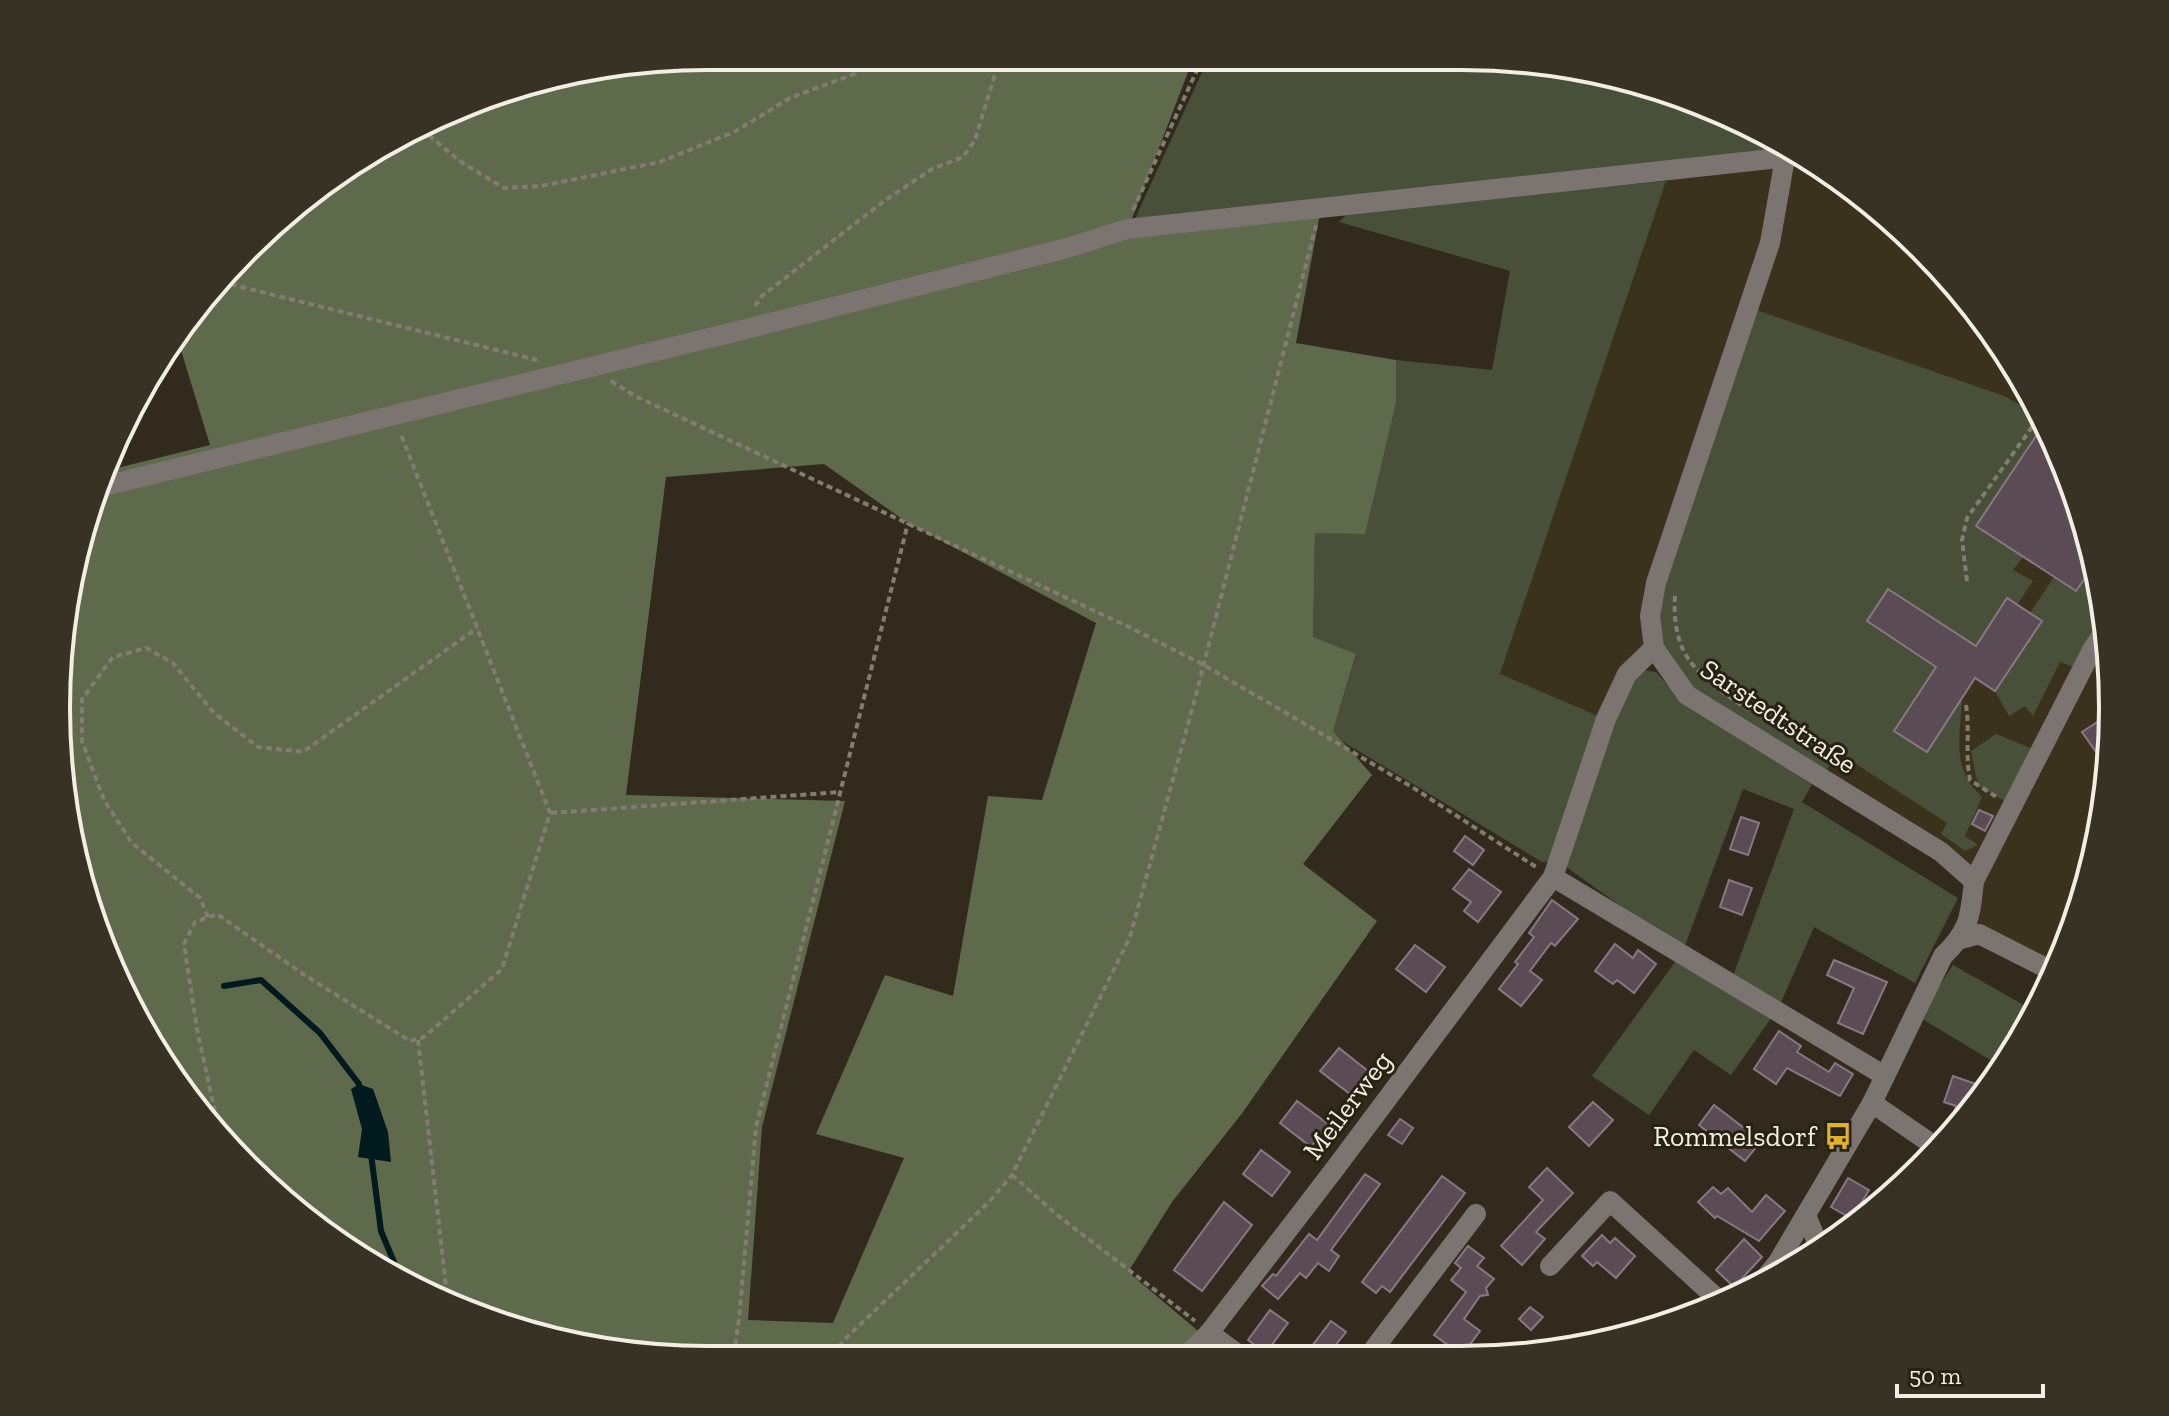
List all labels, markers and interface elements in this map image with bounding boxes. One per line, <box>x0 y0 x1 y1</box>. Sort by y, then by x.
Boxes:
street label: Sarstedtstraße <box>1694 652 1863 781</box>
street label: Meilerweg <box>1296 1045 1399 1166</box>
place label: Rommelsdorf <box>1653 1120 1818 1153</box>
bus stop icon: Rommelsdorf <box>1823 1121 1853 1151</box>
scale bar <box>1897 1348 2043 1398</box>
text: 50 m <box>1909 1361 1962 1390</box>

